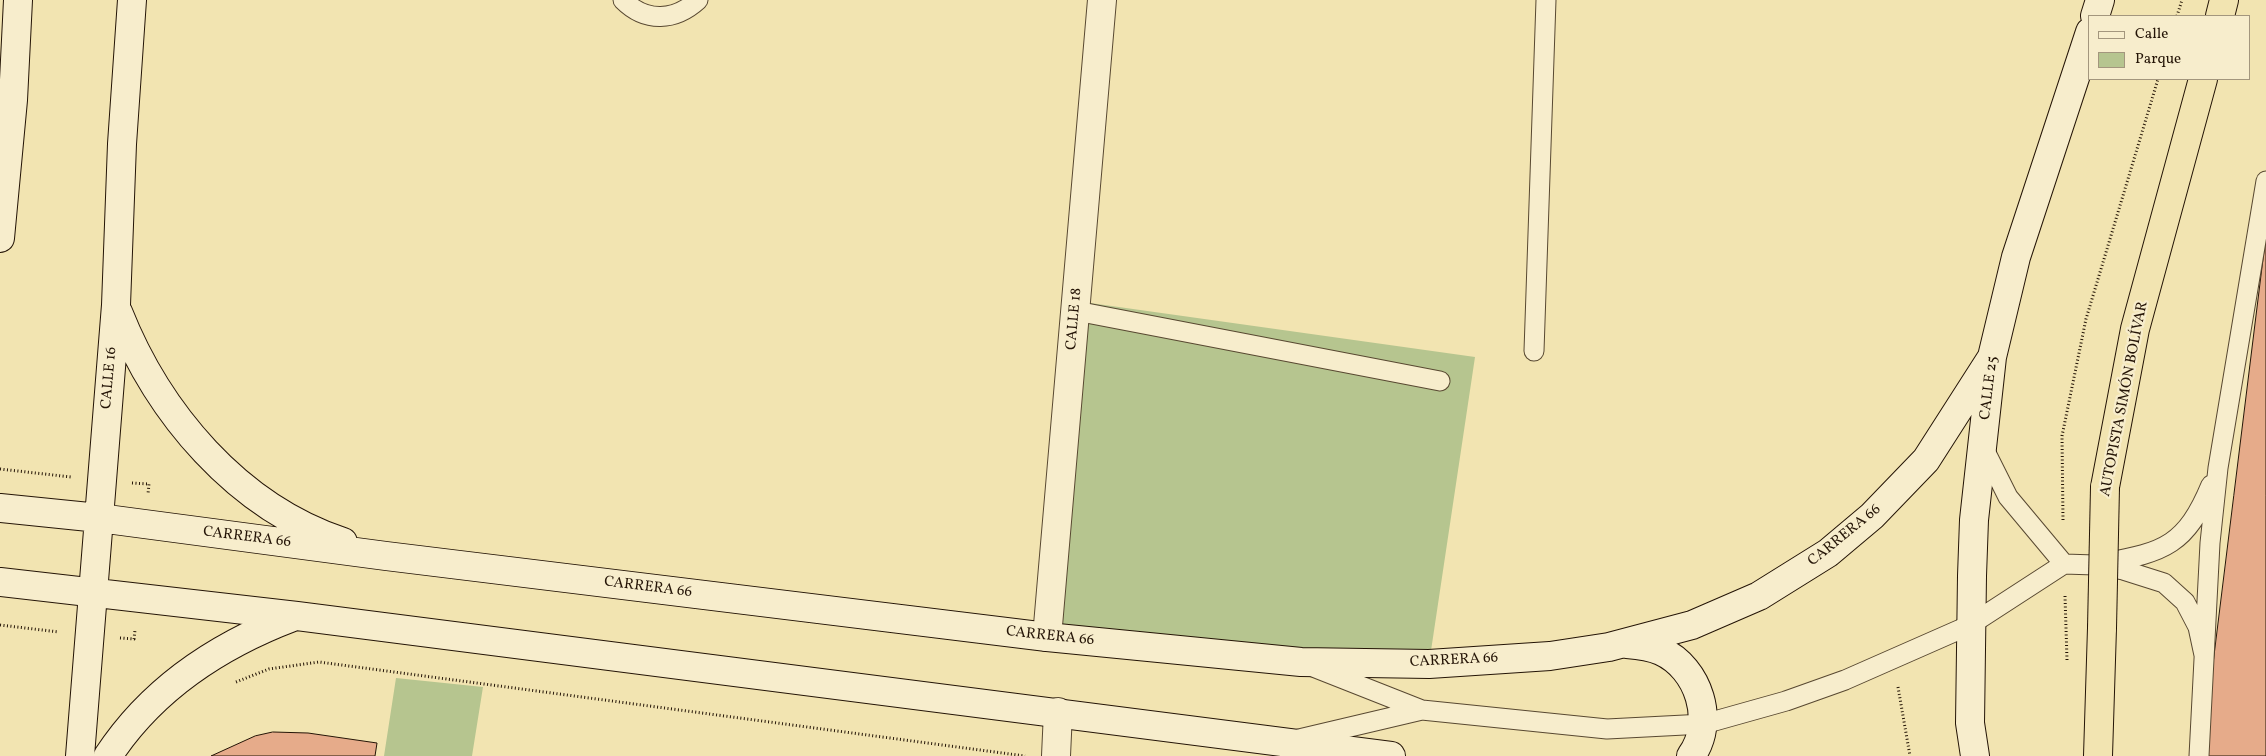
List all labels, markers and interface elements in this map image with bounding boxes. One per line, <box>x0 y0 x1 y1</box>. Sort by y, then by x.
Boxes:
legend <box>2088 15 2251 80</box>
text: Calle <box>2135 24 2168 45</box>
text: Parque <box>2135 49 2181 70</box>
street label: CALLE 18 <box>1063 287 1087 351</box>
street label: AUTOPISTA SIMÓN BOLÍVAR <box>2097 300 2153 498</box>
street label: CALLE 16 <box>98 346 122 410</box>
street label: CALLE 25 <box>1977 355 2003 421</box>
street label: CARRERA 66 <box>1805 501 1885 571</box>
street label: CARRERA 66 <box>202 524 292 552</box>
street label: CARRERA 66 <box>603 574 693 602</box>
street label: CARRERA 66 <box>1005 623 1095 651</box>
street label: CARRERA 66 <box>1409 650 1499 672</box>

